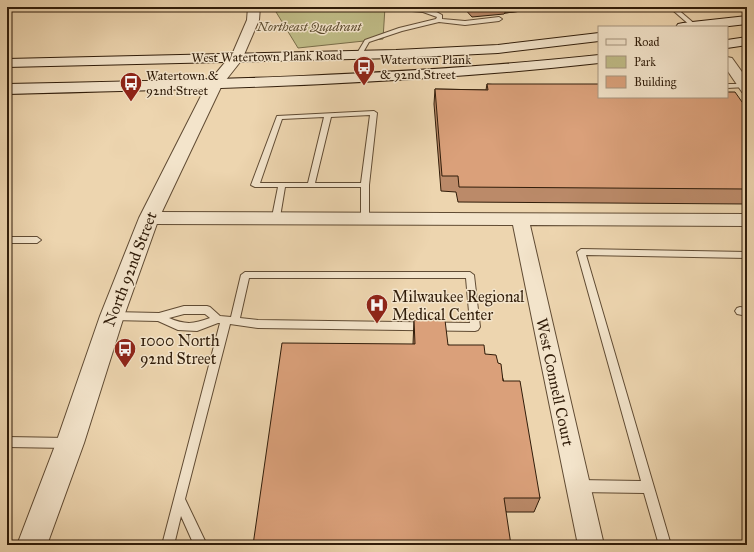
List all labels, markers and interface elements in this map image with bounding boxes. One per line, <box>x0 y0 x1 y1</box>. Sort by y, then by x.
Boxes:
park label: Northeast Quadrant <box>256 19 362 35</box>
legend <box>598 26 728 98</box>
text: Road <box>634 35 660 49</box>
street label: West Watertown Plank Road <box>191 48 343 66</box>
place label: Watertown Plank & 92nd Street <box>380 52 472 83</box>
bus stop icon: Watertown Plank & 92nd Street <box>351 54 377 87</box>
text: Park <box>634 55 656 69</box>
place label: Watertown & 92nd Street <box>146 68 219 99</box>
bus stop icon: Watertown & 92nd Street <box>118 70 144 103</box>
text: Building <box>634 75 677 90</box>
street label: North 92nd Street <box>99 208 161 329</box>
place label: Milwaukee Regional Medical Center <box>392 287 525 324</box>
hospital icon: Milwaukee Regional Medical Center <box>364 292 390 325</box>
street label: West Connell Court <box>532 316 578 448</box>
place label: 1000 North 92nd Street <box>140 331 220 368</box>
bus stop icon: 1000 North 92nd Street <box>112 336 138 369</box>

